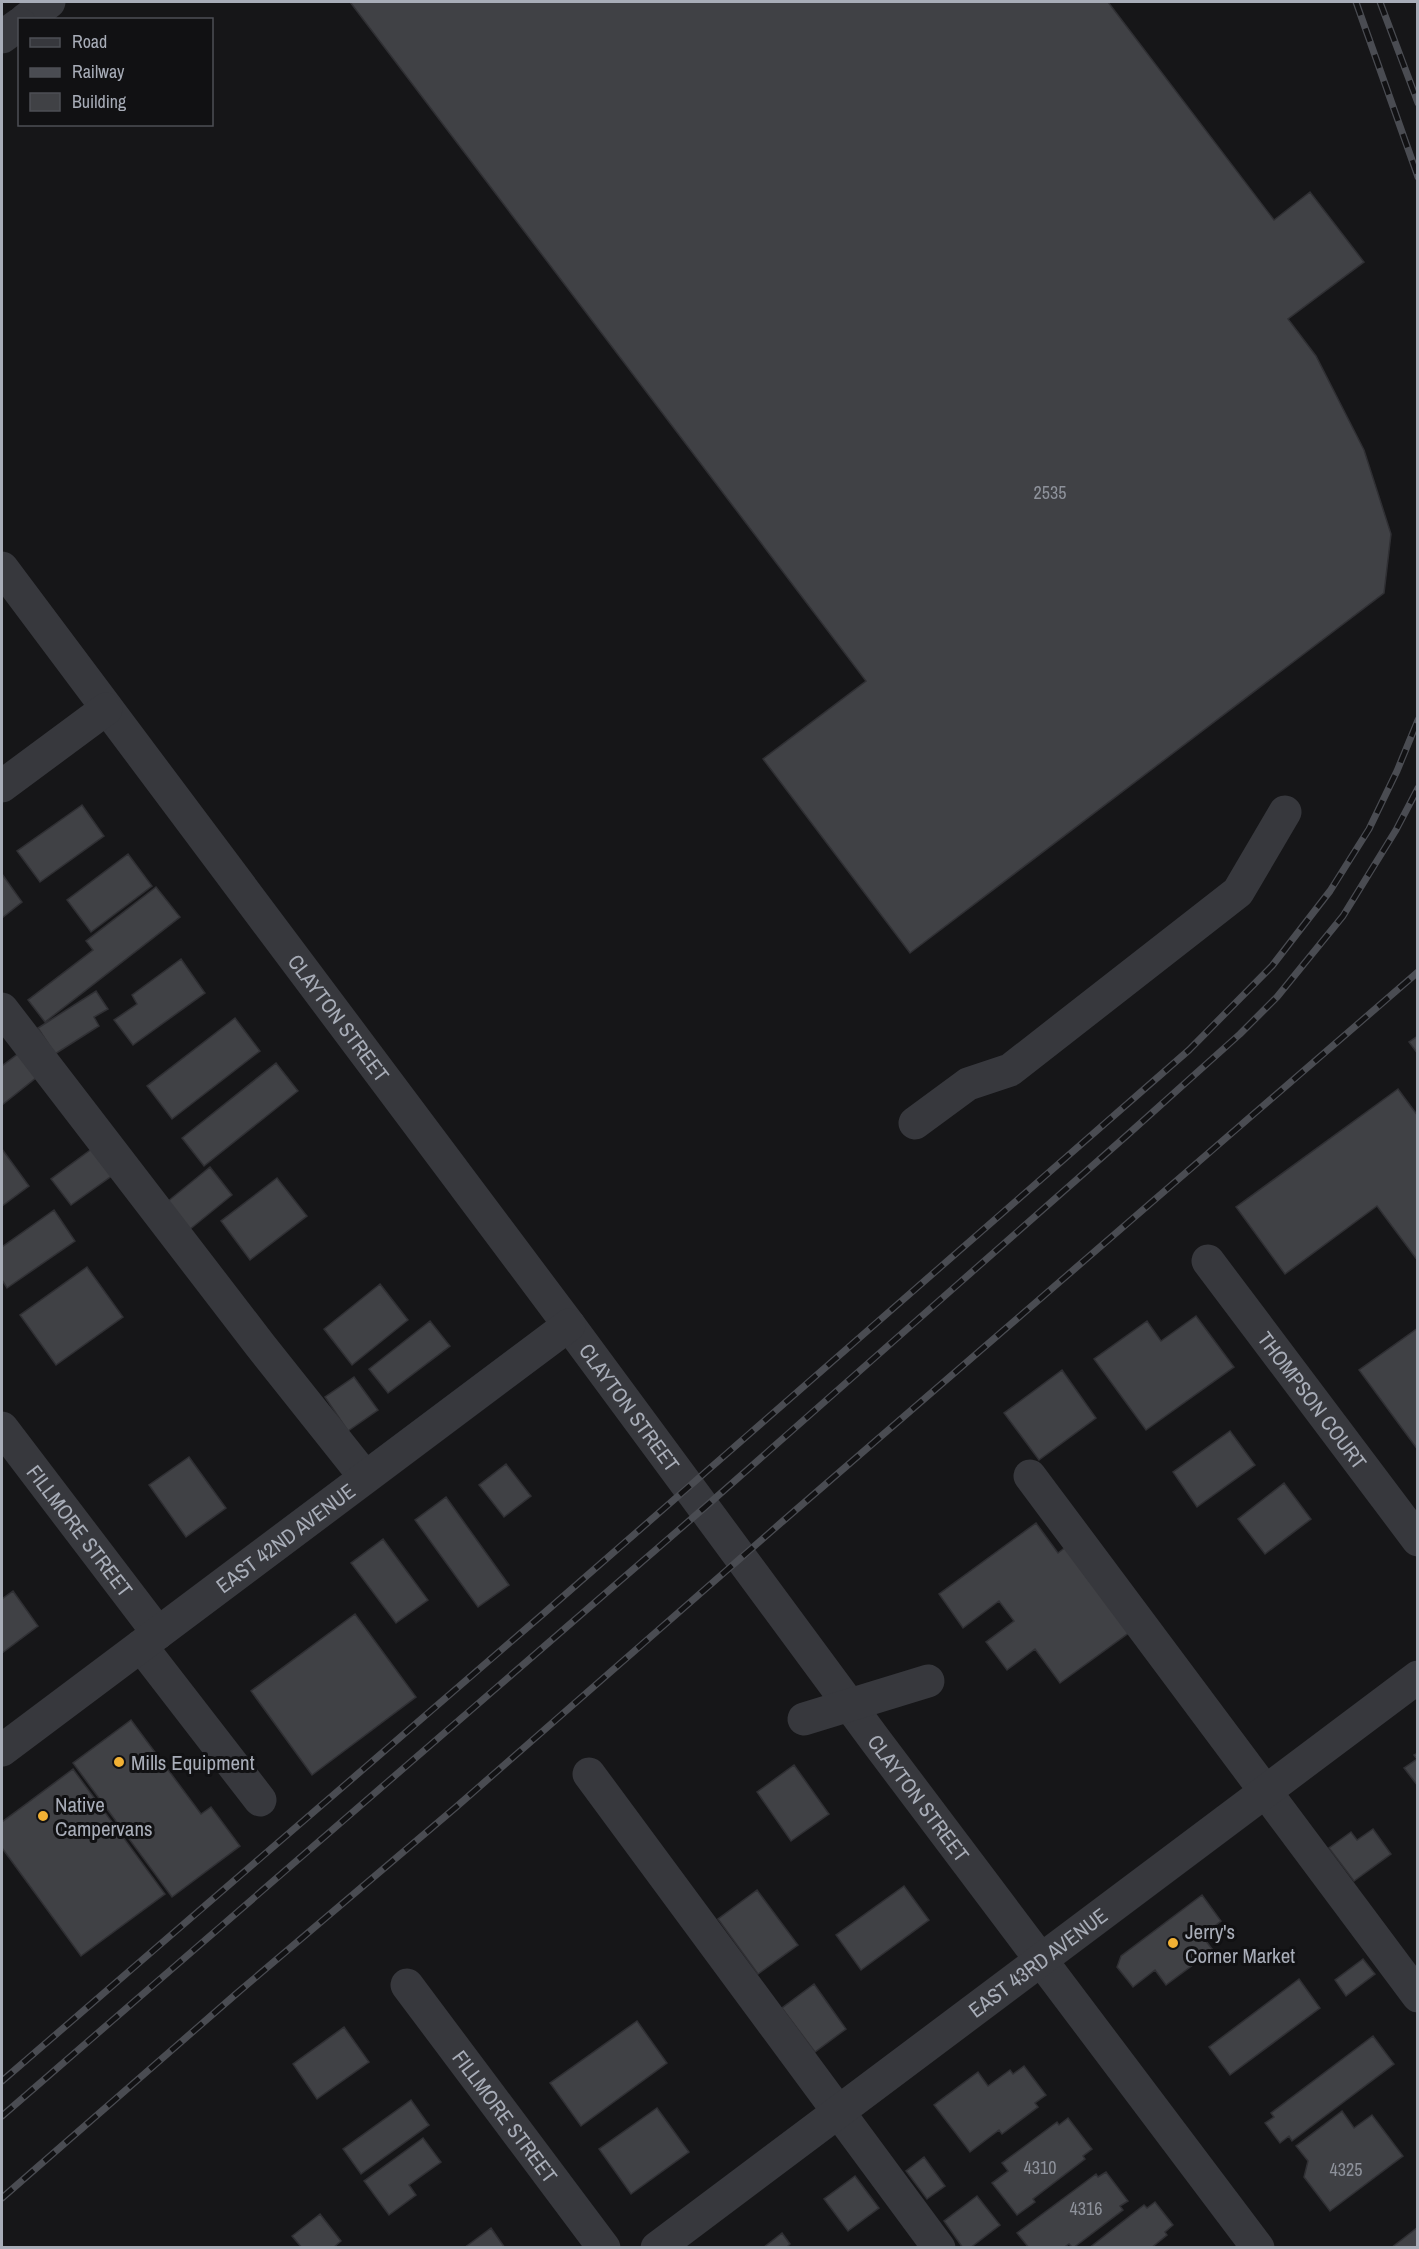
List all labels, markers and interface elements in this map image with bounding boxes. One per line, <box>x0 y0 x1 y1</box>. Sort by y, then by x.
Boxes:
legend <box>18 18 213 126</box>
text: Road <box>72 29 107 54</box>
text: Railway <box>72 59 125 84</box>
text: Building <box>72 89 127 114</box>
house number: 2535 <box>1034 480 1066 505</box>
street label: CLAYTON STREET <box>282 948 397 1088</box>
street label: THOMPSON COURT <box>1251 1325 1374 1475</box>
street label: CLAYTON STREET <box>573 1337 687 1478</box>
street label: FILLMORE STREET <box>20 1459 140 1603</box>
street label: EAST 42ND AVENUE <box>210 1476 361 1599</box>
street label: CLAYTON STREET <box>861 1728 977 1868</box>
place label: Mills Equipment <box>131 1748 255 1777</box>
marker: Mills Equipment <box>112 1755 126 1769</box>
place label: Native Campervans <box>55 1790 153 1843</box>
marker: Native Campervans <box>36 1809 50 1823</box>
street label: EAST 43RD AVENUE <box>962 1901 1113 2024</box>
place label: Jerry's Corner Market <box>1185 1917 1295 1970</box>
marker: Jerry's Corner Market <box>1166 1936 1180 1950</box>
street label: FILLMORE STREET <box>446 2044 565 2189</box>
house number: 4310 <box>1024 2155 1056 2180</box>
house number: 4325 <box>1330 2157 1362 2182</box>
house number: 4316 <box>1070 2196 1102 2221</box>

